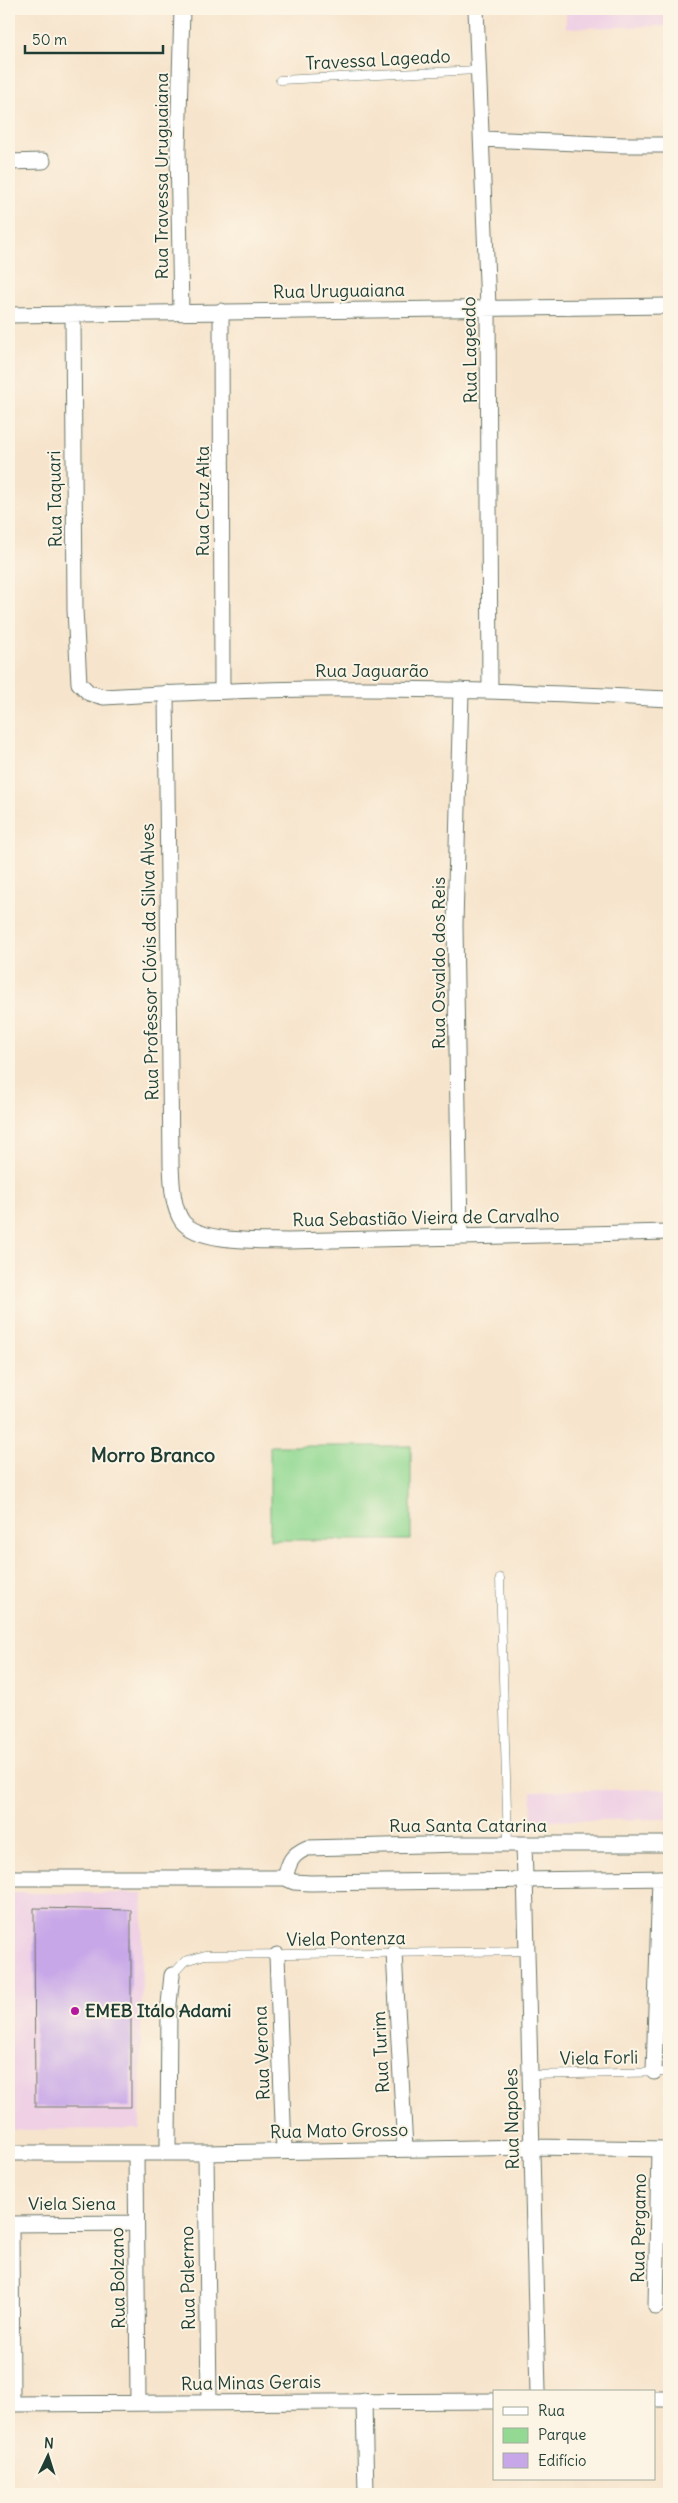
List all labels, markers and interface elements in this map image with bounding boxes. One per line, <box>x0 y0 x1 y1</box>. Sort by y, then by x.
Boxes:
scale bar <box>25 22 162 54</box>
text: 50 m <box>32 30 67 49</box>
street label: Travessa Lageado <box>305 44 451 75</box>
street label: Rua Travessa Uruguaiana <box>150 72 173 280</box>
street label: Rua Uruguaiana <box>273 278 405 303</box>
street label: Rua Lageado <box>457 296 482 404</box>
street label: Rua Cruz Alta <box>191 446 214 556</box>
street label: Rua Taquari <box>42 450 67 548</box>
street label: Rua Jaguarão <box>315 659 429 682</box>
street label: Rua Professor Clóvis da Silva Alves <box>136 823 163 1101</box>
street label: Rua Osvaldo dos Reis <box>427 877 450 1049</box>
street label: Rua Sebastião Vieira de Carvalho <box>292 1204 560 1231</box>
district label: Morro Branco <box>91 1442 215 1467</box>
street label: Rua Santa Catarina <box>389 1814 547 1837</box>
street label: Viela Pontenza <box>286 1926 406 1951</box>
place label: EMEB Itálo Adami <box>85 1999 231 2022</box>
marker: EMEB Itálo Adami <box>69 2005 81 2017</box>
street label: Rua Verona <box>248 2005 275 2101</box>
street label: Rua Turim <box>367 2010 394 2094</box>
street label: Viela Forli <box>560 2045 638 2070</box>
street label: Rua Napoles <box>499 2068 524 2170</box>
street label: Rua Mato Grosso <box>270 2118 408 2143</box>
street label: Rua Pergamo <box>626 2173 651 2283</box>
street label: Viela Siena <box>28 2192 116 2215</box>
street label: Rua Palermo <box>175 2226 200 2330</box>
street label: Rua Bolzano <box>105 2227 130 2329</box>
street label: Rua Minas Gerais <box>181 2370 321 2395</box>
legend <box>493 2390 656 2480</box>
text: Rua <box>538 2401 565 2420</box>
text: Parque <box>538 2425 586 2444</box>
north arrow <box>22 2430 72 2480</box>
text: N <box>43 2434 54 2452</box>
text: Edifício <box>538 2451 586 2470</box>

